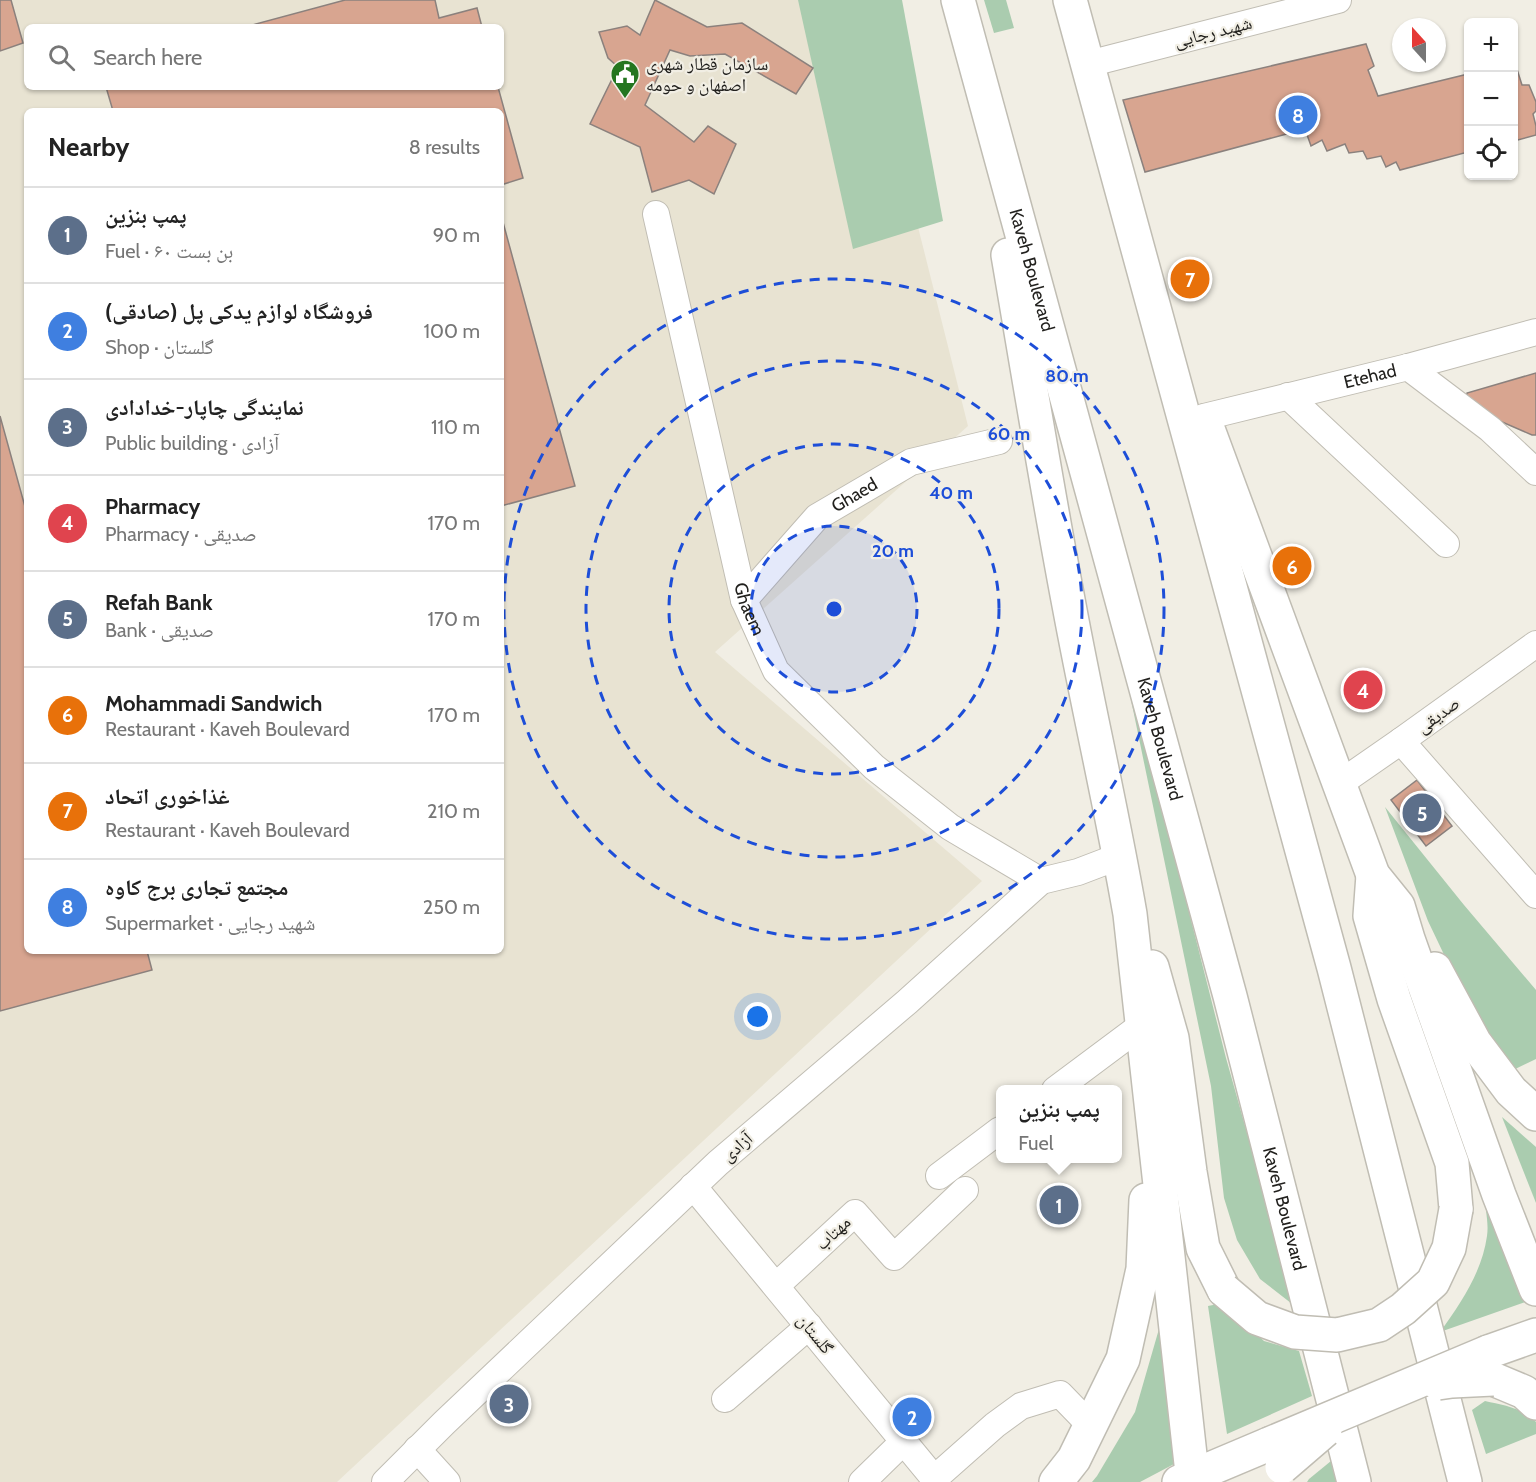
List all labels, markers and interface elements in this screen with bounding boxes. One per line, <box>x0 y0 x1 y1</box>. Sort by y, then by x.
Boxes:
street label: شهید رجایی <box>1172 12 1254 52</box>
north arrow <box>1392 18 1446 72</box>
map controls <box>1464 18 1518 180</box>
button: + <box>1464 18 1518 72</box>
search box <box>24 24 504 90</box>
icon: search <box>45 41 78 74</box>
text: Search here <box>93 44 202 71</box>
place label: سازمان قطار شهری اصفهان و حومه <box>646 53 768 96</box>
public building icon: سازمان قطار شهری اصفهان و حومه <box>609 58 641 100</box>
button: − <box>1464 72 1518 126</box>
pin: 8 <box>1278 92 1318 138</box>
button: locate <box>1464 126 1518 180</box>
text: Nearby <box>48 131 129 163</box>
text: 8 results <box>409 135 480 159</box>
text: پمپ بنزین <box>105 202 186 229</box>
street label: Kaveh Boulevard <box>1004 206 1059 334</box>
text: 1 <box>64 223 71 247</box>
text: 90 m <box>433 223 480 247</box>
text: Fuel · بن بست ۶۰ <box>105 239 233 263</box>
pin: 7 <box>1170 256 1210 302</box>
text: فروشگاه لوازم یدکی پل (صادقی) <box>105 298 373 325</box>
text: 2 <box>62 319 73 343</box>
text: 100 m <box>424 319 480 343</box>
text: Shop · گلستان <box>105 335 214 359</box>
street label: Etehad <box>1342 359 1399 393</box>
text: 80 m <box>1045 365 1089 387</box>
text: نمایندگی چاپار-خدادادی <box>105 394 304 421</box>
text: 3 <box>62 415 73 439</box>
text: 110 m <box>431 415 480 439</box>
text: 60 m <box>988 423 1030 445</box>
text: Public building · آزادی <box>105 431 279 455</box>
street label: Ghaed <box>828 473 881 517</box>
text: 40 m <box>929 482 973 504</box>
text: Pharmacy <box>105 493 200 520</box>
text: 4 <box>61 511 74 535</box>
text: 170 m <box>428 511 480 535</box>
text: Pharmacy · صدیقی <box>105 522 257 546</box>
text: 20 m <box>872 540 914 562</box>
pin: 6 <box>1272 544 1312 588</box>
street label: Ghaem <box>729 580 770 639</box>
text: Refah Bank <box>105 589 213 616</box>
centre of rings <box>824 599 844 619</box>
text: 5 <box>62 607 73 631</box>
text: 170 m <box>428 607 480 631</box>
text: Bank · صدیقی <box>105 618 214 642</box>
pin: 4 <box>1344 668 1382 712</box>
street label: Kaveh Boulevard <box>1133 675 1187 803</box>
text: Mohammadi Sandwich <box>105 690 322 717</box>
street label: صدیقی <box>1412 692 1464 738</box>
text: 6 <box>62 703 73 727</box>
text: 170 m <box>428 703 480 727</box>
text: Restaurant · Kaveh Boulevard <box>105 717 350 741</box>
text: غذاخوری اتحاد <box>105 783 230 810</box>
pin: 5 <box>1402 790 1442 836</box>
text: 7 <box>62 799 73 823</box>
text: 210 m <box>427 799 480 823</box>
text: Restaurant · Kaveh Boulevard <box>105 818 350 842</box>
text: مجتمع تجاری برج کاوه <box>105 874 288 901</box>
text: 8 <box>61 895 74 919</box>
text: 250 m <box>423 895 480 919</box>
text: Supermarket · شهید رجایی <box>105 911 316 935</box>
your location <box>743 1002 772 1031</box>
popup <box>996 1085 1122 1163</box>
text: پمپ بنزین <box>1018 1096 1100 1123</box>
street label: آزادی <box>717 1127 757 1166</box>
text: Fuel <box>1018 1131 1053 1155</box>
street label: Kaveh Boulevard <box>1258 1145 1311 1273</box>
pin: 1 <box>1040 1182 1078 1228</box>
street label: مهتاب <box>811 1211 855 1255</box>
street label: گلستان <box>792 1309 838 1359</box>
pin: 3 <box>490 1382 528 1426</box>
pin: 2 <box>892 1394 932 1440</box>

